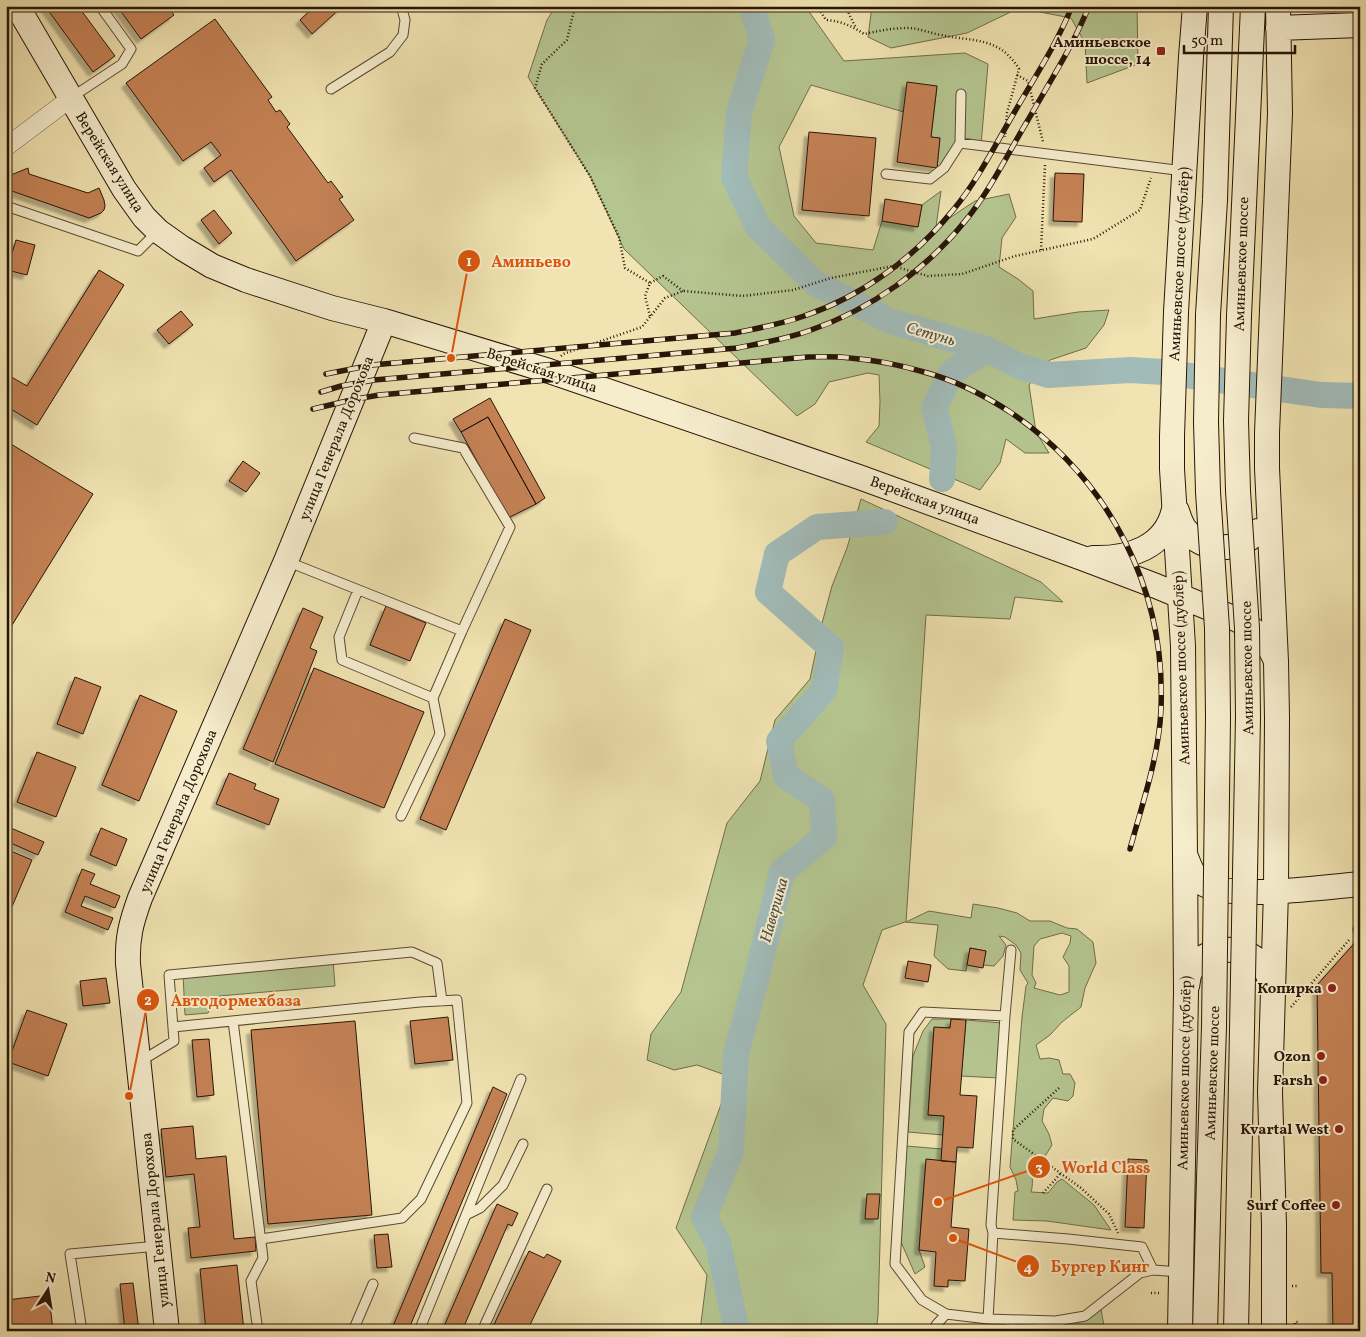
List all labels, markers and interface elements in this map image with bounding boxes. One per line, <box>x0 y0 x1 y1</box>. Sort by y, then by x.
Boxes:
scale bar <box>1184 22 1295 54</box>
text: 50 m <box>1191 31 1223 52</box>
place label: Аминьевское шоссе, 14 <box>1053 33 1151 71</box>
marker: Аминьевское шоссе, 14 <box>1155 45 1167 57</box>
street label: Верейская улица <box>69 108 148 217</box>
street label: Аминьевское шоссе (дублёр) <box>1165 166 1196 362</box>
street label: Аминьевское шоссе <box>1230 196 1255 332</box>
callout: Аминьево <box>457 246 581 277</box>
text: 1 <box>466 252 472 273</box>
text: Аминьево <box>491 252 571 274</box>
water label: Сетунь <box>903 317 958 353</box>
street label: Верейская улица <box>483 344 600 399</box>
street label: улица Генерала Дорохова <box>295 353 380 524</box>
street label: Верейская улица <box>867 472 982 531</box>
street label: Аминьевское шоссе (дублёр) <box>1169 570 1196 766</box>
street label: Аминьевское шоссе <box>1237 600 1260 735</box>
street label: улица Генерала Дорохова <box>135 727 223 897</box>
water label: Навершка <box>755 875 795 945</box>
street label: Аминьевское шоссе (дублёр) <box>1173 976 1198 1171</box>
place label: Копирка <box>1257 979 1322 1000</box>
marker: Копирка <box>1326 982 1338 994</box>
callout: Автодормехбаза <box>136 985 311 1016</box>
text: 2 <box>144 991 152 1012</box>
text: Автодормехбаза <box>171 991 301 1013</box>
street label: Аминьевское шоссе <box>1201 1005 1226 1141</box>
place label: Ozon <box>1274 1047 1311 1068</box>
marker: Ozon <box>1315 1050 1327 1062</box>
place label: Farsh <box>1273 1071 1313 1092</box>
marker: Farsh <box>1317 1074 1329 1086</box>
place label: Kvartal West <box>1240 1120 1329 1141</box>
marker: Kvartal West <box>1333 1123 1345 1135</box>
street label: улица Генерала Дорохова <box>137 1131 176 1308</box>
callout: World Class <box>1027 1152 1161 1183</box>
text: 3 <box>1035 1158 1043 1179</box>
text: World Class <box>1062 1158 1150 1180</box>
place label: Surf Coffee <box>1247 1196 1326 1217</box>
marker: Surf Coffee <box>1330 1199 1342 1211</box>
callout: Бургер Кинг <box>1015 1251 1159 1282</box>
text: Бургер Кинг <box>1051 1257 1150 1279</box>
text: 4 <box>1023 1258 1033 1279</box>
north arrow <box>22 1264 72 1314</box>
text: N <box>43 1268 57 1289</box>

